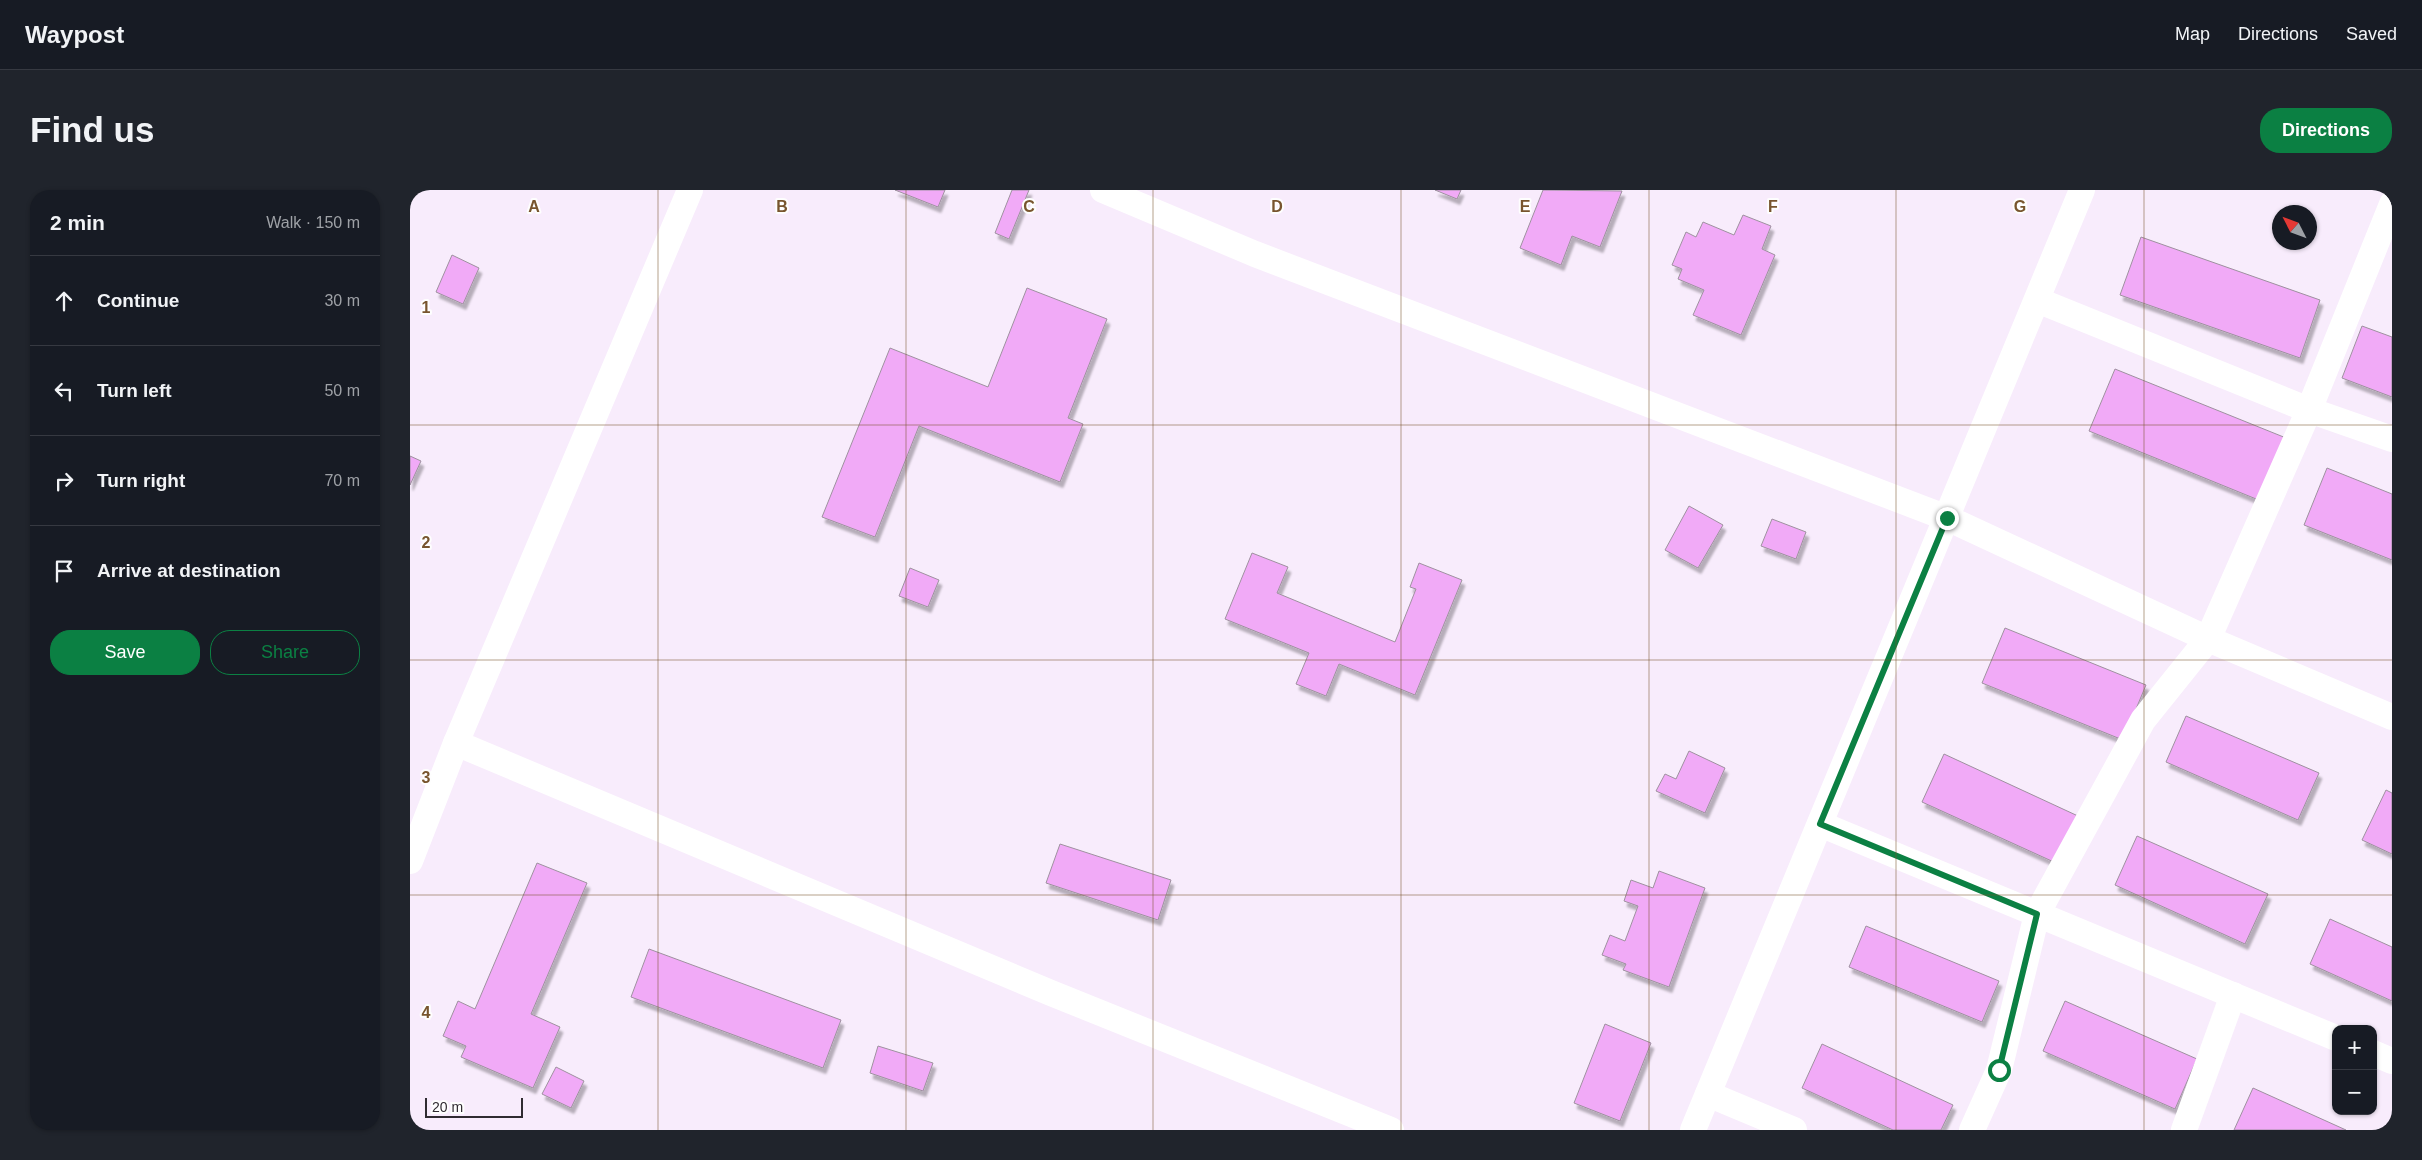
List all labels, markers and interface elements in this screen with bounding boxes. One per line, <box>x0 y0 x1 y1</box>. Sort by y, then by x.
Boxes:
text: Waypost <box>25 21 124 48</box>
text: Map <box>2175 24 2210 44</box>
text: Directions <box>2238 24 2318 44</box>
text: Saved <box>2346 24 2397 44</box>
button: Directions <box>2260 108 2392 153</box>
text: Find us <box>30 110 154 149</box>
text: A <box>528 198 540 215</box>
text: B <box>776 198 788 215</box>
text: C <box>1023 198 1035 215</box>
text: D <box>1271 198 1283 215</box>
text: E <box>1520 198 1531 215</box>
text: F <box>1768 198 1778 215</box>
text: G <box>2014 198 2026 215</box>
north arrow <box>2272 205 2317 250</box>
text: 2 min <box>50 211 105 234</box>
text: Walk · 150 m <box>266 214 360 231</box>
icon: ahead <box>50 287 78 315</box>
text: Continue <box>97 290 179 311</box>
text: 30 m <box>324 292 360 309</box>
text: 1 <box>422 299 431 316</box>
icon: left <box>50 377 78 405</box>
text: Turn left <box>97 380 172 401</box>
text: 50 m <box>324 382 360 399</box>
icon: right <box>50 467 78 495</box>
text: Turn right <box>97 470 185 491</box>
text: 70 m <box>324 472 360 489</box>
route end <box>1936 507 1959 530</box>
text: 2 <box>422 534 431 551</box>
icon: arrive <box>50 557 78 585</box>
text: Arrive at destination <box>97 560 281 581</box>
button: Save <box>50 630 200 675</box>
button: Share <box>210 630 360 675</box>
text: 3 <box>422 769 431 786</box>
text: 4 <box>422 1004 431 1021</box>
map controls <box>2332 1025 2377 1115</box>
button: + <box>2332 1025 2377 1070</box>
route start <box>1988 1059 2011 1082</box>
button: − <box>2332 1070 2377 1115</box>
scale bar <box>425 1095 522 1118</box>
text: 20 m <box>432 1099 463 1115</box>

